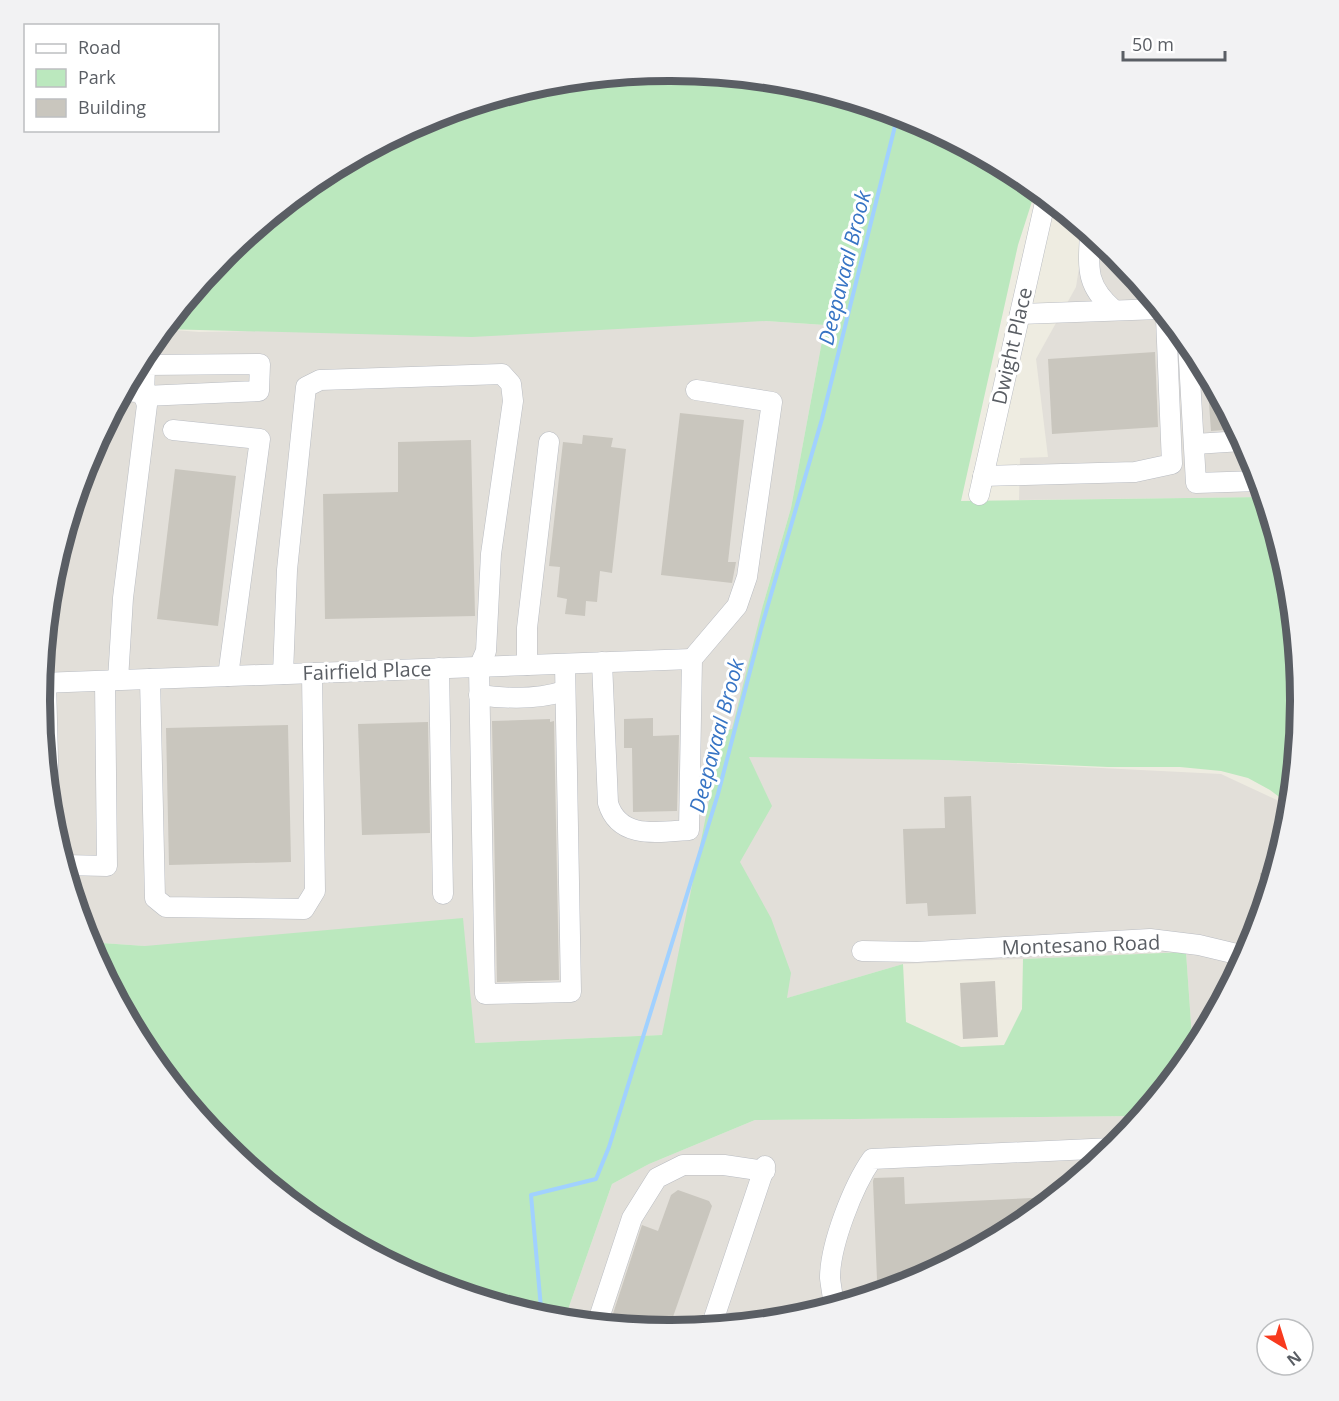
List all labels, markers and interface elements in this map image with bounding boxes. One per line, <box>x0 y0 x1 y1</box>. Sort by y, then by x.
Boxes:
legend <box>24 24 219 132</box>
scale bar <box>1123 24 1225 62</box>
text: 50 m <box>1132 32 1174 56</box>
text: Road <box>78 35 121 59</box>
text: Park <box>78 65 116 89</box>
text: Building <box>78 95 146 119</box>
water label: Deepavaal Brook <box>811 187 877 348</box>
street label: Dwight Place <box>985 285 1038 407</box>
street label: Fairfield Place <box>302 655 432 686</box>
water label: Deepavaal Brook <box>682 655 750 816</box>
street label: Montesano Road <box>1001 928 1161 961</box>
north arrow <box>1255 1317 1315 1377</box>
text: N <box>1282 1346 1306 1371</box>

